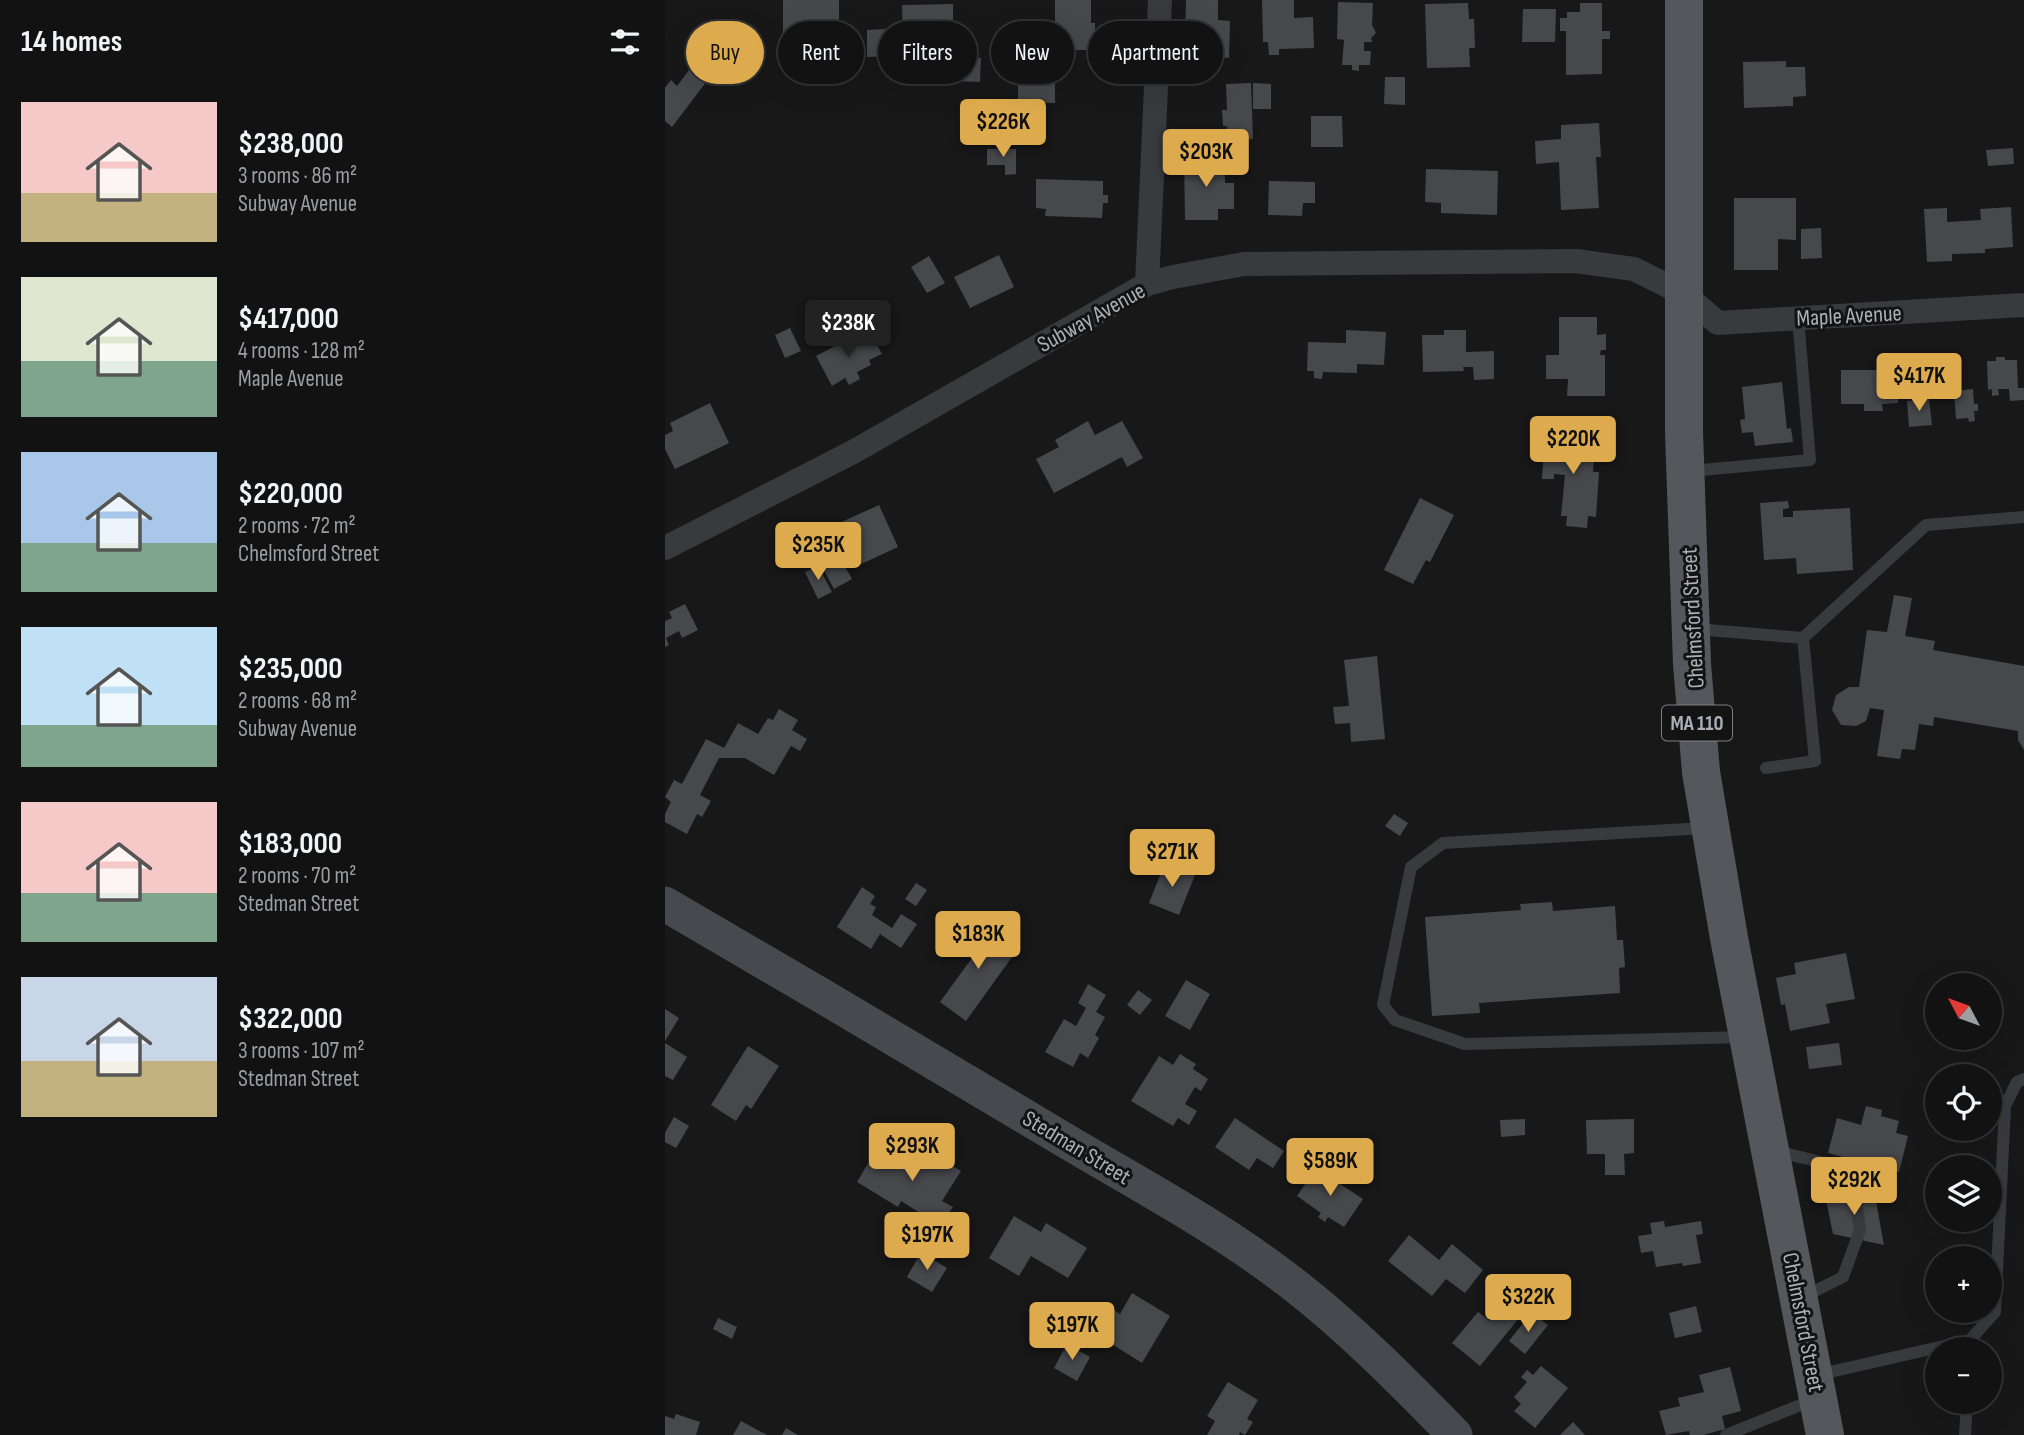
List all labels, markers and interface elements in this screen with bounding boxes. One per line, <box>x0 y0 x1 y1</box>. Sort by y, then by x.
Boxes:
chip: Buy <box>686 21 764 84</box>
chip: Rent <box>778 21 864 84</box>
chip: Filters <box>878 21 977 84</box>
chip: New <box>991 21 1074 84</box>
chip: Apartment <box>1088 21 1223 84</box>
icon: filters <box>606 23 644 61</box>
text: 14 homes <box>21 24 122 60</box>
pin: $226K <box>954 100 1052 159</box>
text: $226K <box>976 108 1030 136</box>
text: $238,000 <box>238 126 344 162</box>
icon: home <box>77 130 161 214</box>
pin: $203K <box>1157 130 1255 189</box>
text: $203K <box>1179 138 1233 166</box>
text: 3 rooms · 86 m² <box>238 162 357 190</box>
text: Subway Avenue <box>238 190 357 218</box>
street label: Subway Avenue <box>1033 277 1150 359</box>
street label: Maple Avenue <box>1796 299 1902 333</box>
pin: $238K <box>799 300 897 360</box>
text: $417,000 <box>238 301 339 337</box>
icon: home <box>77 305 161 389</box>
text: $238K <box>821 309 875 337</box>
text: 4 rooms · 128 m² <box>238 337 365 365</box>
pin: $417K <box>1870 354 1968 413</box>
text: $417K <box>1893 362 1945 390</box>
text: Maple Avenue <box>238 365 343 393</box>
pin: $220K <box>1524 416 1622 476</box>
text: $220K <box>1546 425 1600 453</box>
text: $220,000 <box>238 476 343 512</box>
icon: home <box>77 480 161 564</box>
text: 2 rooms · 72 m² <box>238 512 356 540</box>
pin: $235K <box>769 522 867 582</box>
text: $235K <box>791 531 845 559</box>
text: Chelmsford Street <box>238 540 379 568</box>
street label: Chelmsford Street <box>1675 547 1711 689</box>
text: $235,000 <box>238 651 343 687</box>
icon: home <box>77 655 161 739</box>
text: 2 rooms · 68 m² <box>238 687 357 715</box>
road number: MA 110 <box>1662 706 1732 740</box>
text: Subway Avenue <box>238 715 357 743</box>
text: $183,000 <box>238 826 342 862</box>
icon: home <box>77 830 161 914</box>
pin: $271K <box>1123 830 1221 889</box>
text: $271K <box>1146 838 1198 866</box>
text: 2 rooms · 70 m² <box>238 862 356 890</box>
text: Stedman Street <box>238 890 359 918</box>
pin: $183K <box>929 912 1027 971</box>
text: $183K <box>951 920 1005 948</box>
north arrow <box>1925 973 2002 1050</box>
map controls <box>1925 973 2002 1414</box>
text: $322,000 <box>238 1001 343 1037</box>
icon: home <box>77 1005 161 1089</box>
text: 3 rooms · 107 m² <box>238 1037 365 1065</box>
button: locate <box>1925 1064 2002 1141</box>
text: Stedman Street <box>238 1065 359 1093</box>
street label: Stedman Street <box>1017 1105 1136 1191</box>
pin: $293K <box>863 1124 961 1183</box>
text: $293K <box>885 1132 939 1160</box>
pin: $589K <box>1281 1138 1379 1198</box>
text: $589K <box>1303 1147 1357 1175</box>
button: layers <box>1925 1155 2002 1232</box>
pin: $292K <box>1805 1158 1903 1217</box>
text: $292K <box>1827 1166 1881 1194</box>
pin: $197K <box>878 1212 976 1272</box>
text: $197K <box>900 1221 954 1249</box>
button: + <box>1925 1246 2002 1323</box>
street label: Chelmsford Street <box>1776 1250 1830 1394</box>
pin: $322K <box>1479 1274 1577 1334</box>
text: $322K <box>1501 1283 1555 1311</box>
pin: $197K <box>1023 1302 1121 1362</box>
text: $197K <box>1045 1311 1099 1339</box>
button: − <box>1925 1337 2002 1414</box>

